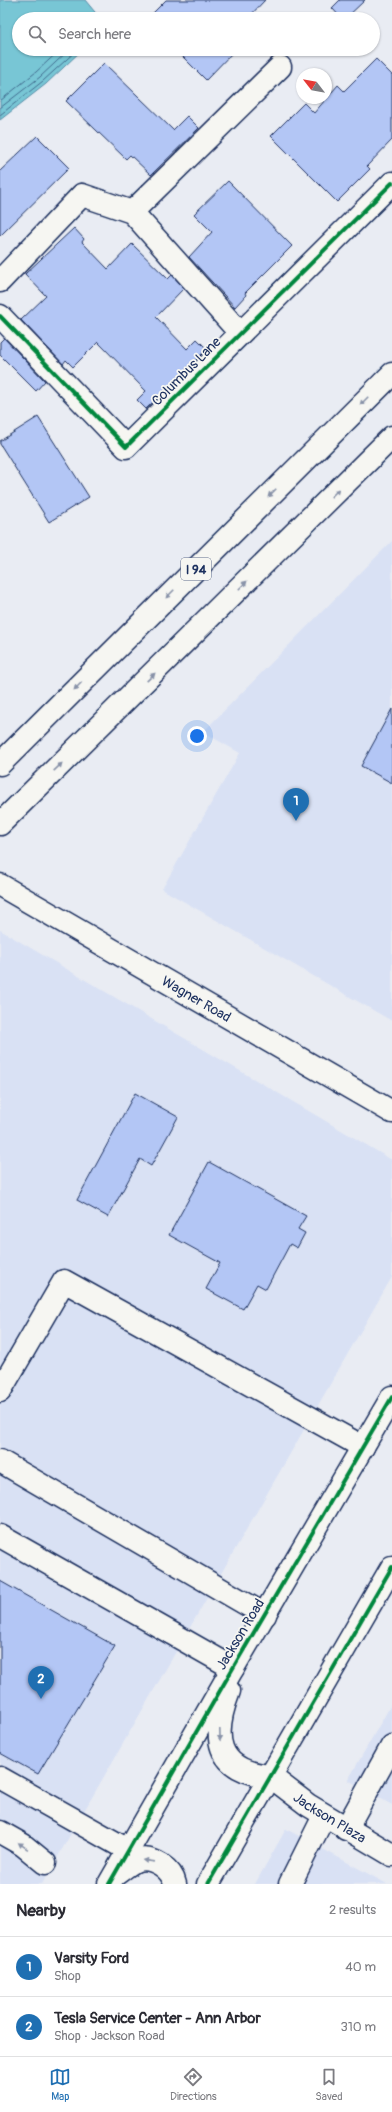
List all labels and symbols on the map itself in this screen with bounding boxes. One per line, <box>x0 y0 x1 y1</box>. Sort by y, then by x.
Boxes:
north arrow <box>296 68 332 104</box>
street label: Columbus Lane <box>148 333 224 409</box>
one-way arrow <box>359 396 369 406</box>
one-way arrow <box>267 488 277 498</box>
one-way arrow <box>330 488 340 498</box>
road number: I 94 <box>181 558 211 580</box>
one-way arrow <box>238 580 248 590</box>
one-way arrow <box>165 589 175 599</box>
one-way arrow <box>146 672 156 681</box>
one-way arrow <box>73 681 83 691</box>
your location <box>187 726 207 746</box>
one-way arrow <box>53 762 63 772</box>
pin: 1 <box>283 788 309 821</box>
street label: Wagner Road <box>158 972 234 1026</box>
street label: Jackson Road <box>213 1596 268 1673</box>
pin: 2 <box>28 1666 54 1699</box>
one-way arrow <box>217 1729 223 1742</box>
street label: Jackson Plaza <box>290 1789 369 1847</box>
one-way arrow <box>18 1842 29 1850</box>
one-way arrow <box>143 1858 155 1864</box>

